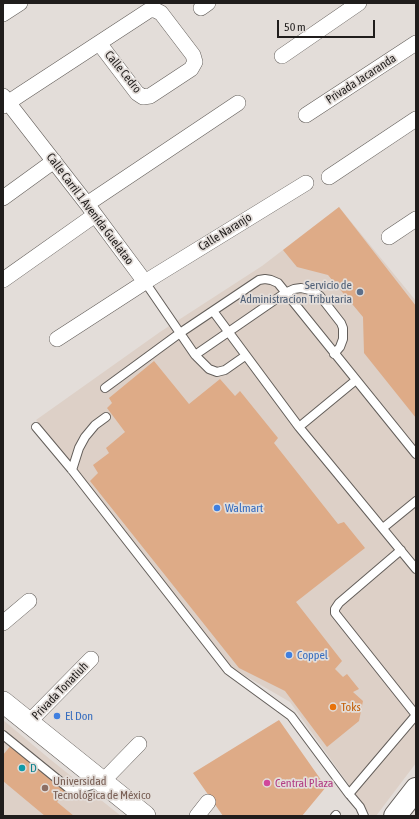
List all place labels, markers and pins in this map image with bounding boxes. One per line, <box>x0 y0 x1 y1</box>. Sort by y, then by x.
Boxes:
place label: Servicio de Administracíon Tributaria <box>240 278 352 306</box>
marker: Servicio de Administracíon Tributaria <box>355 287 365 297</box>
place label: Walmart <box>225 501 263 515</box>
marker: Walmart <box>212 503 222 513</box>
place label: Coppel <box>297 648 328 662</box>
marker: Coppel <box>284 650 294 660</box>
place label: Toks <box>341 700 361 714</box>
marker: Toks <box>328 702 338 712</box>
place label: El Don <box>65 709 93 723</box>
marker: El Don <box>52 711 62 721</box>
place label: D <box>30 761 37 775</box>
marker: D <box>17 763 27 773</box>
place label: Universidad Tecnológica de México <box>53 774 151 802</box>
place label: Central Plaza <box>275 776 333 790</box>
marker: Central Plaza <box>262 778 272 788</box>
marker: Universidad Tecnológica de México <box>40 783 50 793</box>

